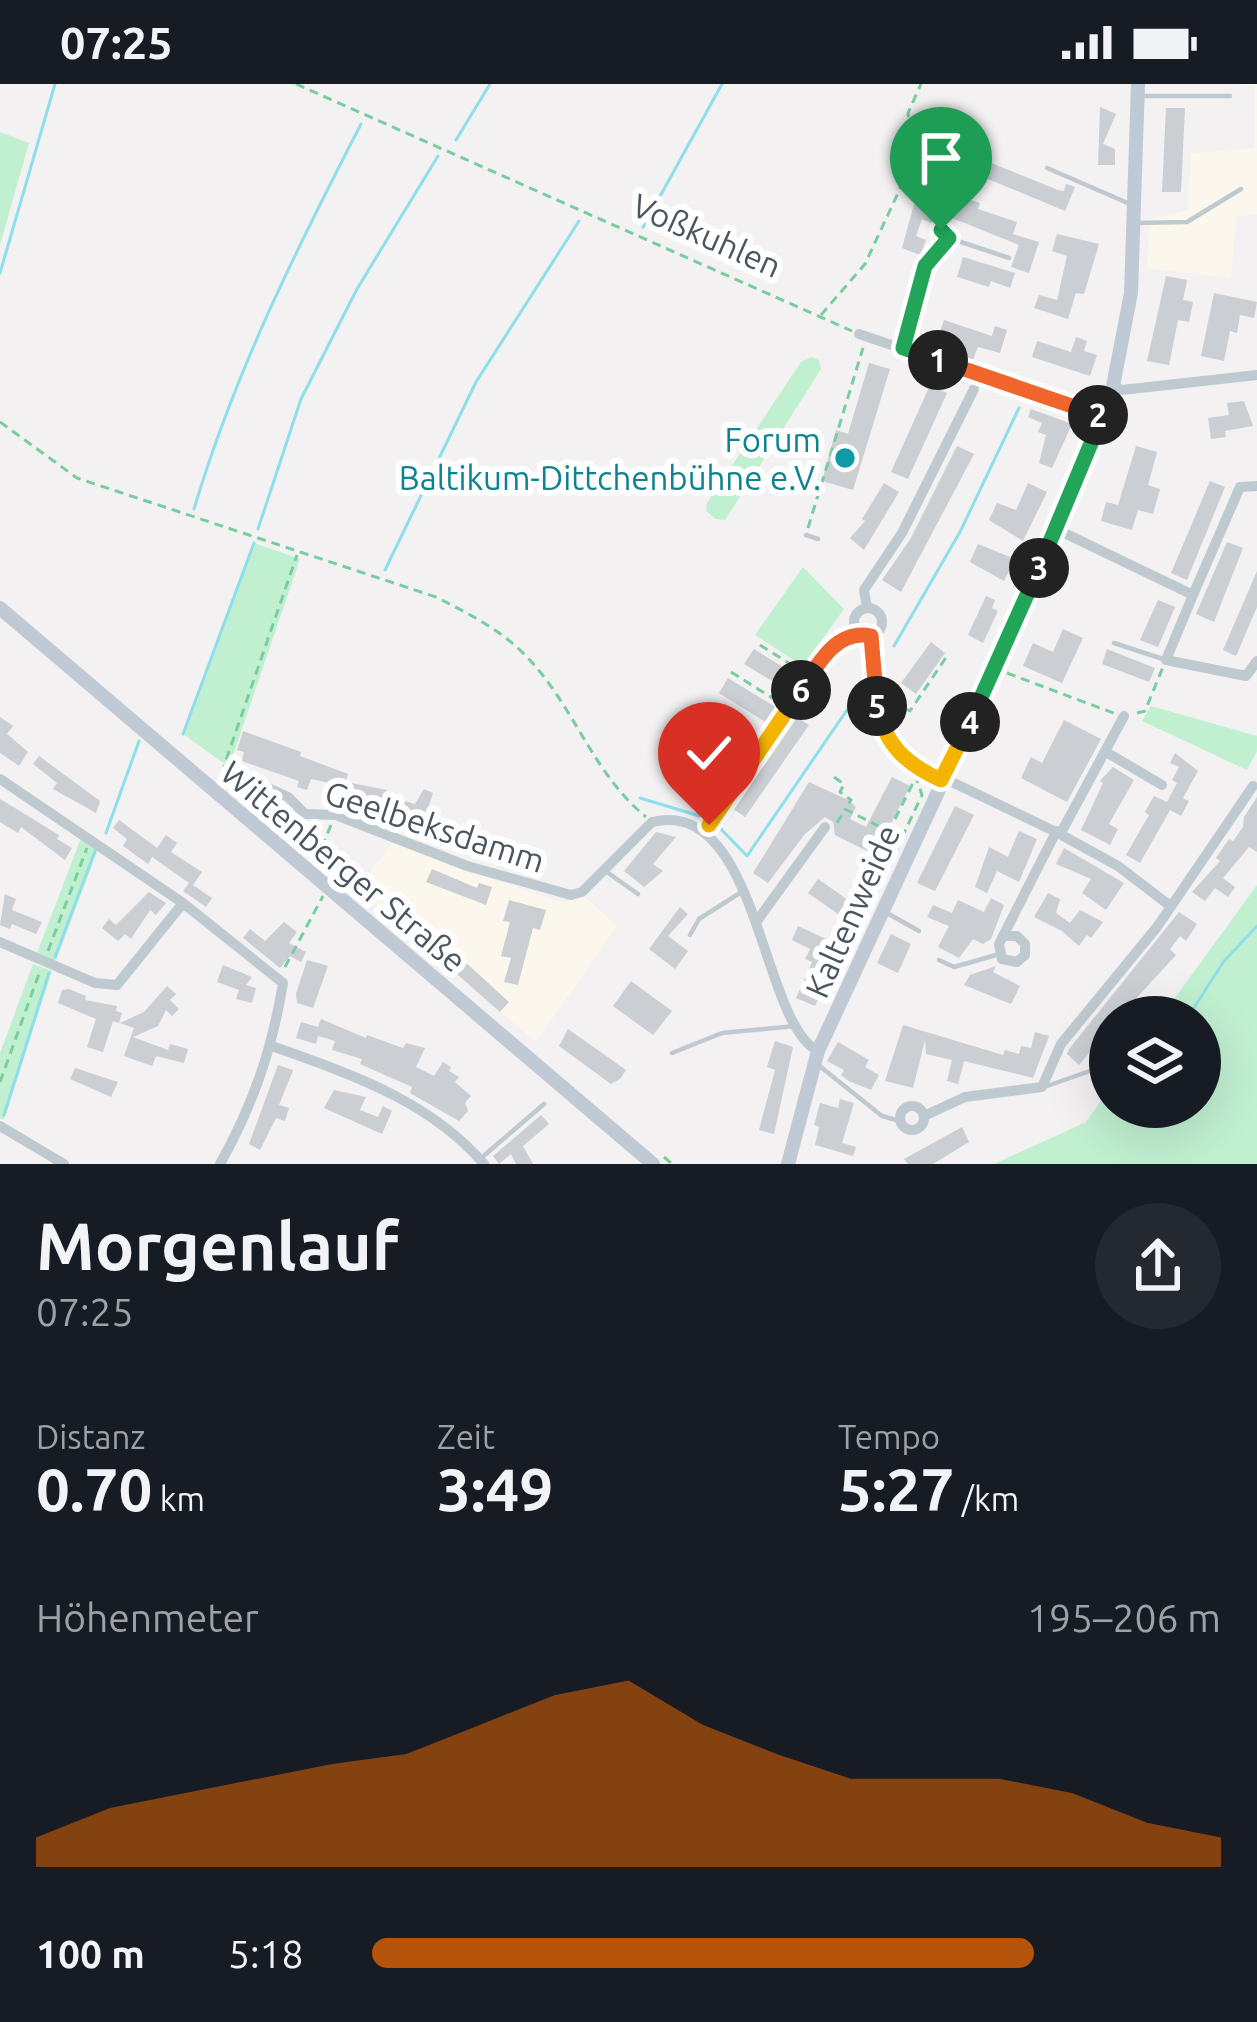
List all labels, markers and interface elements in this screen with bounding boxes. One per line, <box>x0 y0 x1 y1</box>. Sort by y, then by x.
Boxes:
text: 07:25 <box>60 17 173 68</box>
pin <box>890 107 992 230</box>
icon: arrive <box>908 125 974 191</box>
street label: Voßkuhlen <box>627 186 787 284</box>
pin: 1 <box>908 330 968 390</box>
text: 1 <box>929 341 947 378</box>
pin: 2 <box>1068 385 1128 445</box>
text: 2 <box>1089 396 1107 433</box>
place label: Forum Baltikum-Dittchenbühne e.V. <box>399 421 821 496</box>
marker: Forum Baltikum-Dittchenbühne e.V. <box>832 445 858 471</box>
pin: 3 <box>1009 538 1069 598</box>
text: 3 <box>1030 549 1048 586</box>
pin: 6 <box>771 660 831 720</box>
text: 6 <box>792 671 810 708</box>
pin: 5 <box>847 676 907 736</box>
text: 5 <box>868 687 886 724</box>
pin: 4 <box>940 692 1000 752</box>
pin <box>658 702 760 825</box>
text: 4 <box>961 703 979 740</box>
icon: check <box>676 720 742 786</box>
street label: Wittenberger Straße <box>214 753 474 979</box>
street label: Geelbeksdamm <box>321 773 549 879</box>
street label: Kaltenweide <box>797 819 907 1003</box>
map controls <box>1089 996 1221 1128</box>
button: layers <box>1089 996 1221 1128</box>
button: share <box>1095 1203 1221 1329</box>
text: Morgenlauf <box>36 1208 399 1282</box>
text: 07:25 <box>36 1290 134 1333</box>
text: Distanz <box>36 1418 146 1455</box>
text: Zeit <box>437 1418 495 1455</box>
text: Tempo <box>838 1418 940 1455</box>
text: 0.70 <box>36 1455 152 1522</box>
text: 3:49 <box>437 1455 553 1522</box>
text: 5:27 <box>838 1455 954 1522</box>
text: km <box>152 1480 205 1517</box>
text: /km <box>954 1480 1019 1517</box>
text: Höhenmeter <box>36 1596 259 1639</box>
text: 195–206 m <box>1027 1596 1221 1639</box>
text: 100 m <box>36 1932 145 1975</box>
text: 5:18 <box>228 1932 304 1975</box>

